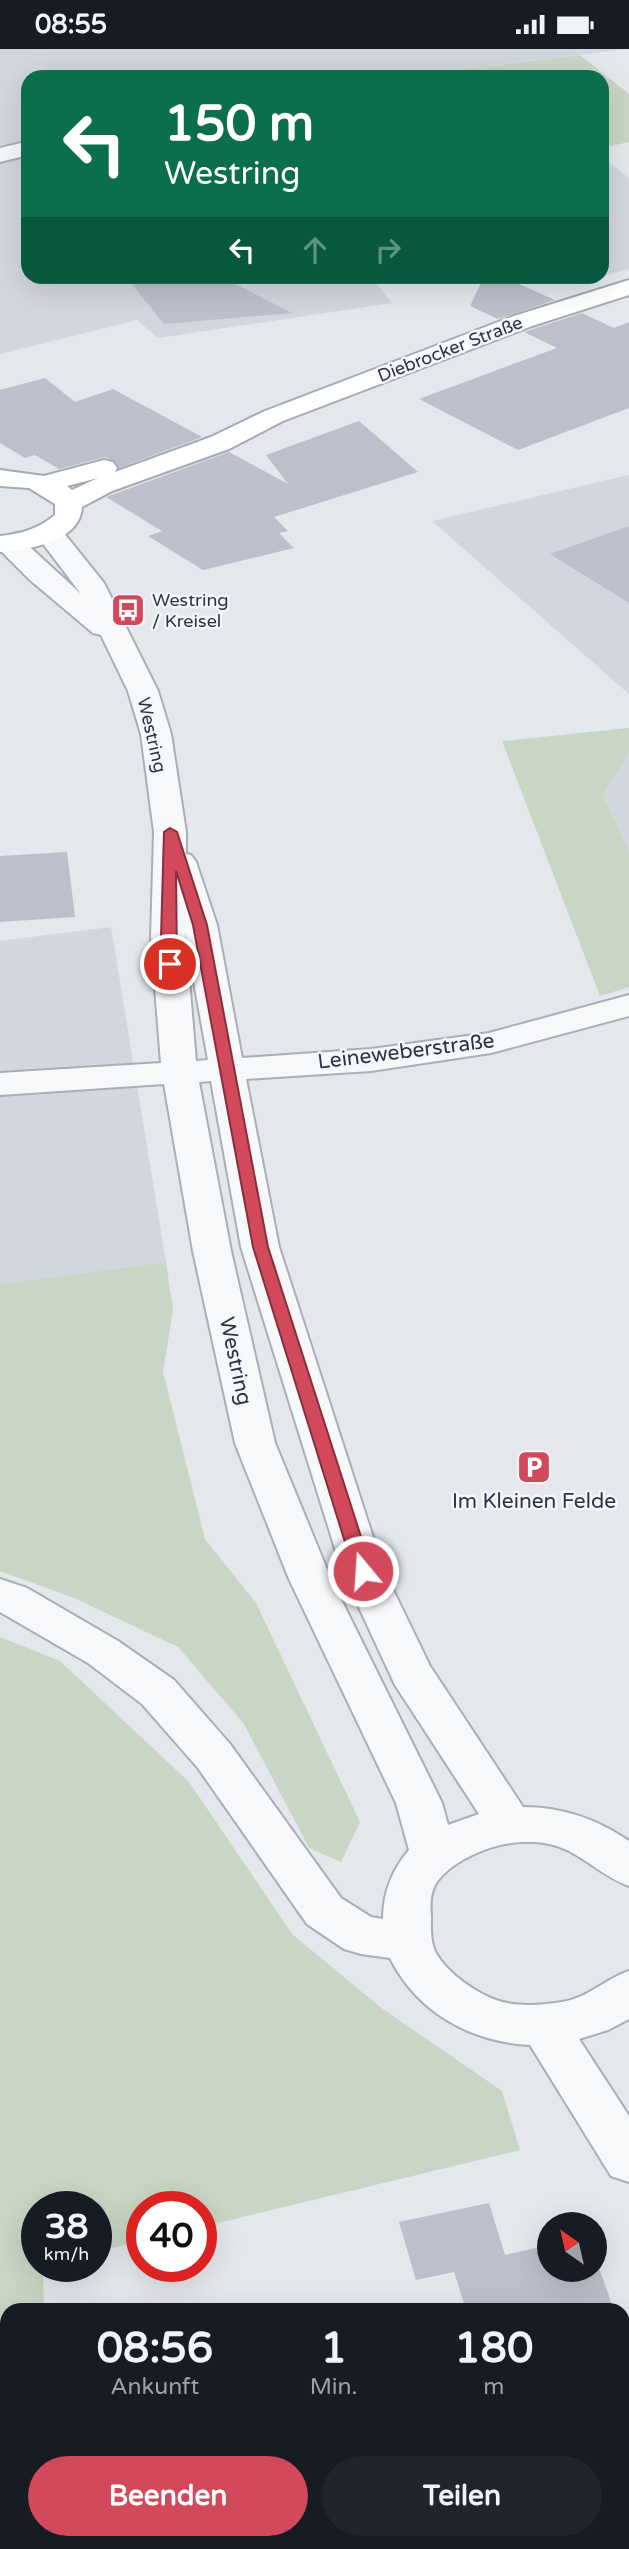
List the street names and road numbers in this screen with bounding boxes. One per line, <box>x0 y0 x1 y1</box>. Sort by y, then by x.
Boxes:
street label: Diebrocker Straße <box>374 311 526 387</box>
street label: Westring <box>133 695 171 775</box>
street label: Leineweberstraße <box>316 1028 496 1075</box>
street label: Westring <box>214 1315 257 1407</box>

